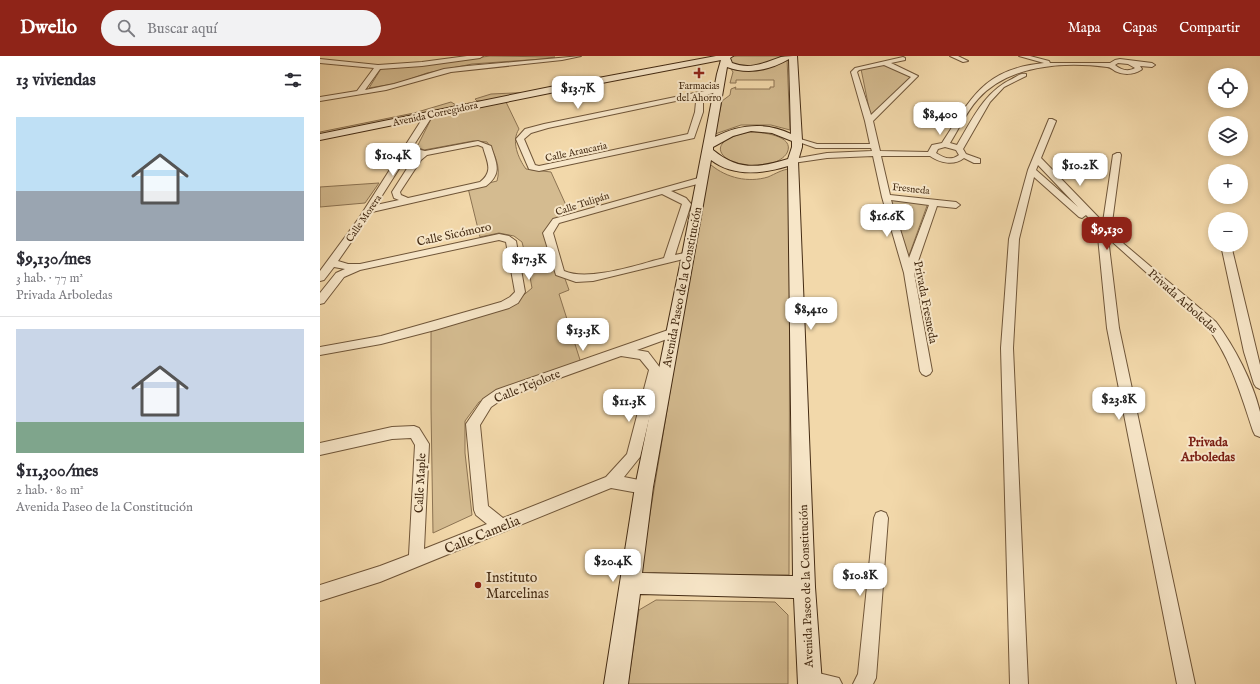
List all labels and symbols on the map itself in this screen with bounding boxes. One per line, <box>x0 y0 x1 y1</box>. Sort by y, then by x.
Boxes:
marker: Farmacias del Ahorro <box>694 68 704 78</box>
pin: $13.7K <box>545 76 611 110</box>
place label: Farmacias del Ahorro <box>677 80 722 105</box>
street label: Avenida Corregidora <box>391 99 480 130</box>
pin: $8,400 <box>907 102 973 136</box>
street label: Calle Araucaria <box>544 139 609 165</box>
pin: $10.4K <box>360 143 426 177</box>
pin: $10.2K <box>1047 153 1113 187</box>
street label: Fresneda <box>891 181 931 198</box>
street label: Calle Tulipán <box>554 189 612 219</box>
street label: Calle Morera <box>344 192 385 245</box>
pin: $16.6K <box>854 204 920 238</box>
street label: Avenida Paseo de la Constitución <box>659 205 706 370</box>
pin: $9,130 <box>1074 217 1140 251</box>
street label: Calle Sicómoro <box>415 219 493 250</box>
pin: $17.3K <box>496 247 562 281</box>
street label: Privada Fresneda <box>910 259 941 346</box>
street label: Privada Arboledas <box>1145 266 1221 337</box>
pin: $8,410 <box>778 297 844 331</box>
pin: $13.3K <box>550 318 616 352</box>
street label: Calle Tejolote <box>492 366 563 407</box>
pin: $23.8K <box>1086 387 1152 421</box>
pin: $11.3K <box>596 389 662 423</box>
district label: Privada Arboledas <box>1180 434 1235 466</box>
street label: Calle Maple <box>411 452 431 513</box>
street label: Avenida Paseo de la Constitución <box>796 504 817 669</box>
street label: Calle Camelia <box>442 511 524 558</box>
pin: $20.4K <box>580 549 646 583</box>
pin: $10.8K <box>827 563 893 597</box>
place label: Instituto Marcelinas <box>486 569 549 603</box>
marker: Instituto Marcelinas <box>473 580 483 590</box>

